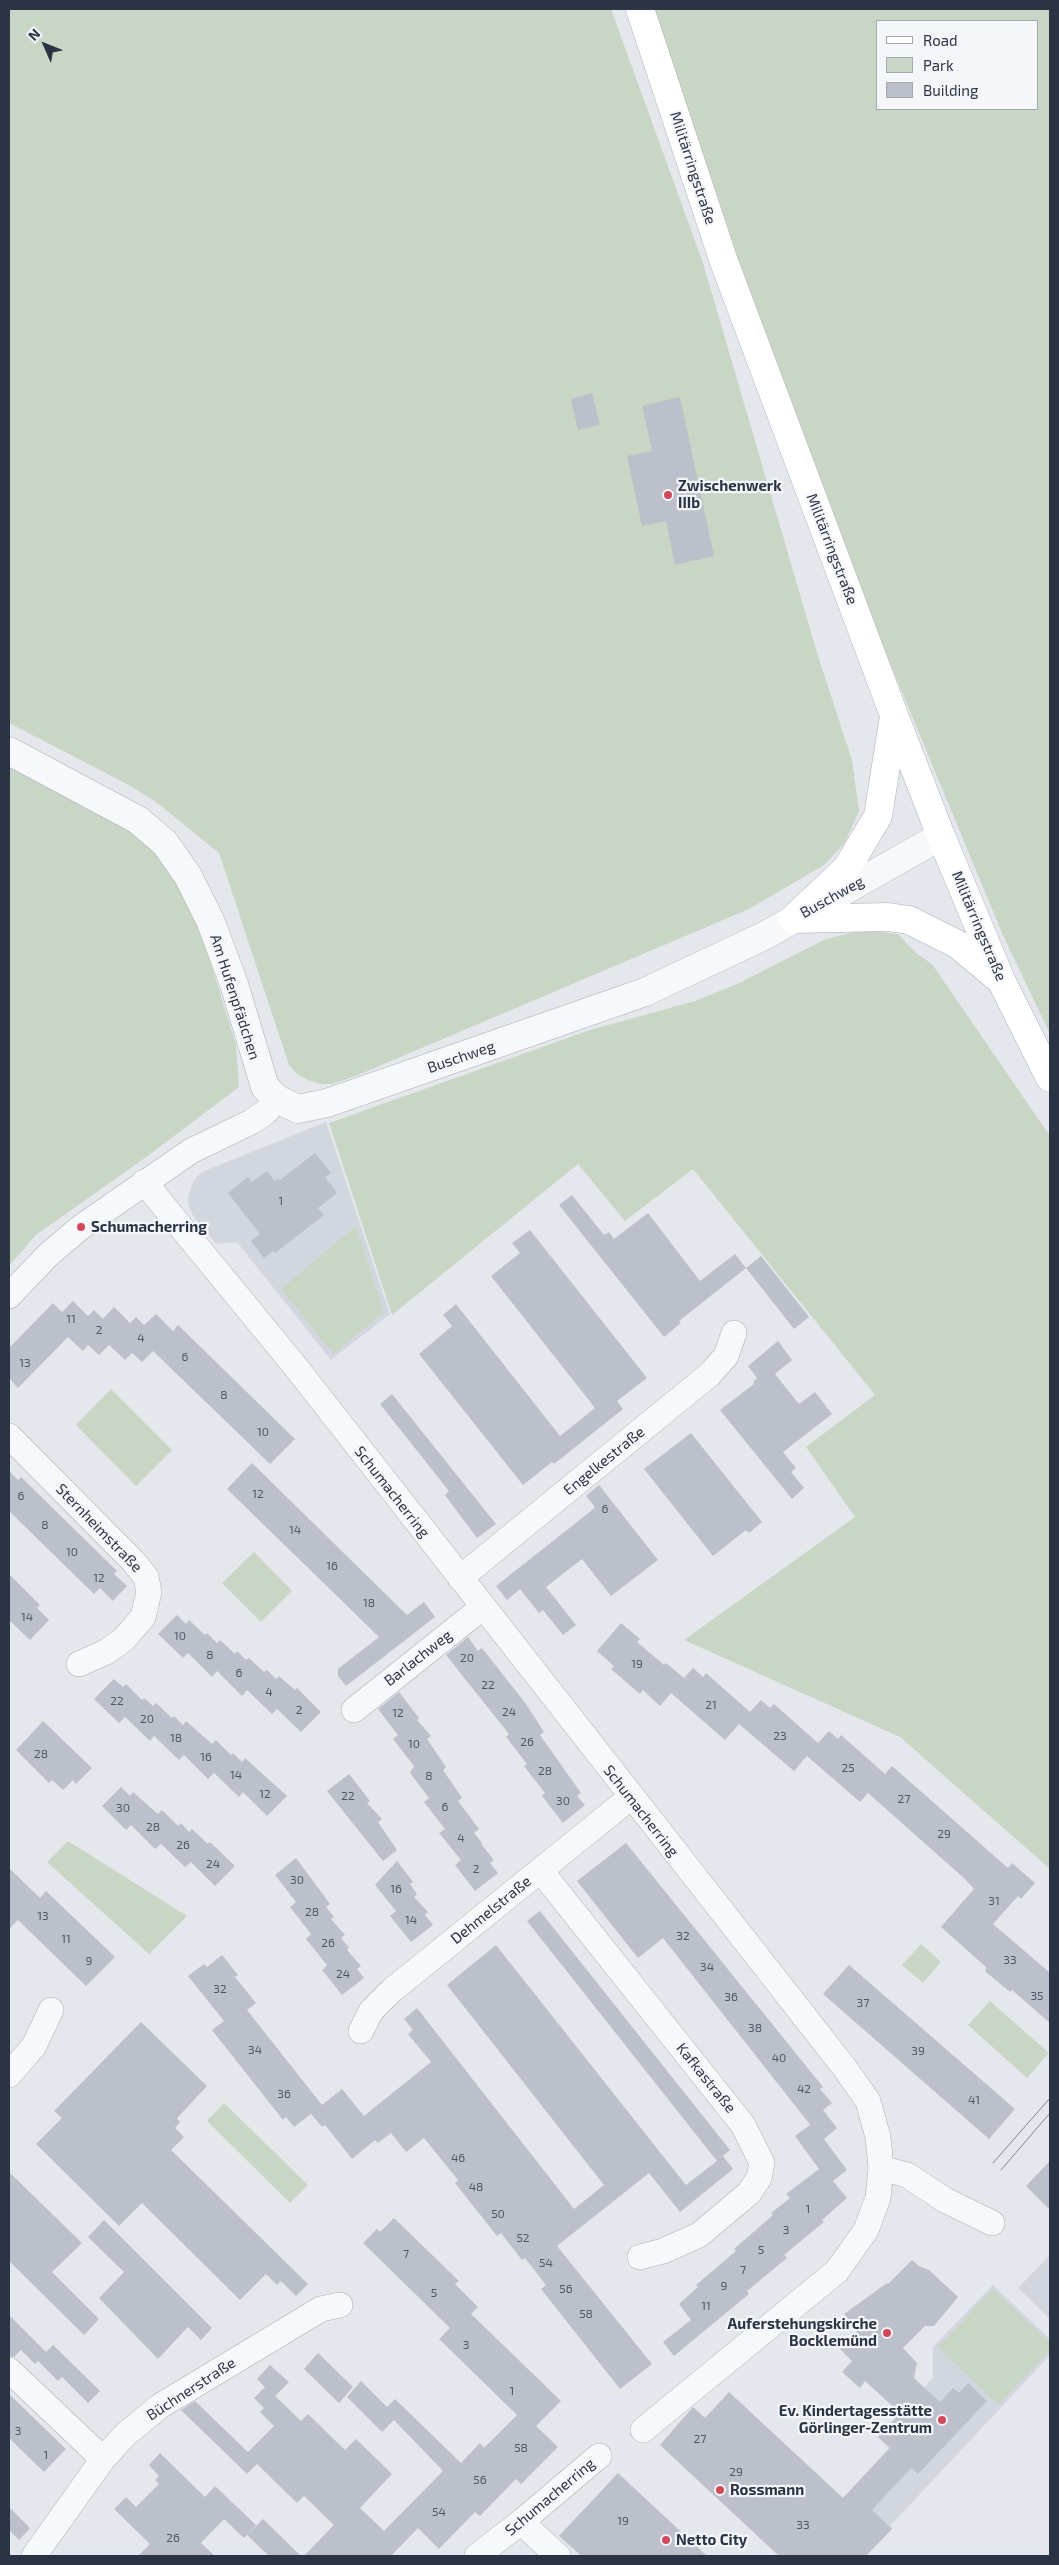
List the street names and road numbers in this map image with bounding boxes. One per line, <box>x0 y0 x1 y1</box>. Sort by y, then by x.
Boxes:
street label: Militärringstraße <box>666 109 720 227</box>
street label: Militärringstraße <box>803 491 861 607</box>
street label: Militärringstraße <box>948 868 1010 984</box>
street label: Buschweg <box>797 872 867 922</box>
street label: Am Hufenpfädchen <box>206 932 264 1062</box>
street label: Buschweg <box>425 1037 497 1077</box>
street label: Engelkestraße <box>560 1423 648 1499</box>
street label: Schumacherring <box>351 1443 433 1541</box>
street label: Sternheimstraße <box>52 1480 146 1576</box>
street label: Barlachweg <box>381 1626 455 1690</box>
street label: Schumacherring <box>600 1762 682 1860</box>
street label: Dehmelstraße <box>447 1872 535 1948</box>
street label: Kafkastraße <box>672 2040 740 2116</box>
street label: Büchnerstraße <box>143 2354 239 2424</box>
street label: Schumacherring <box>502 2454 598 2540</box>

